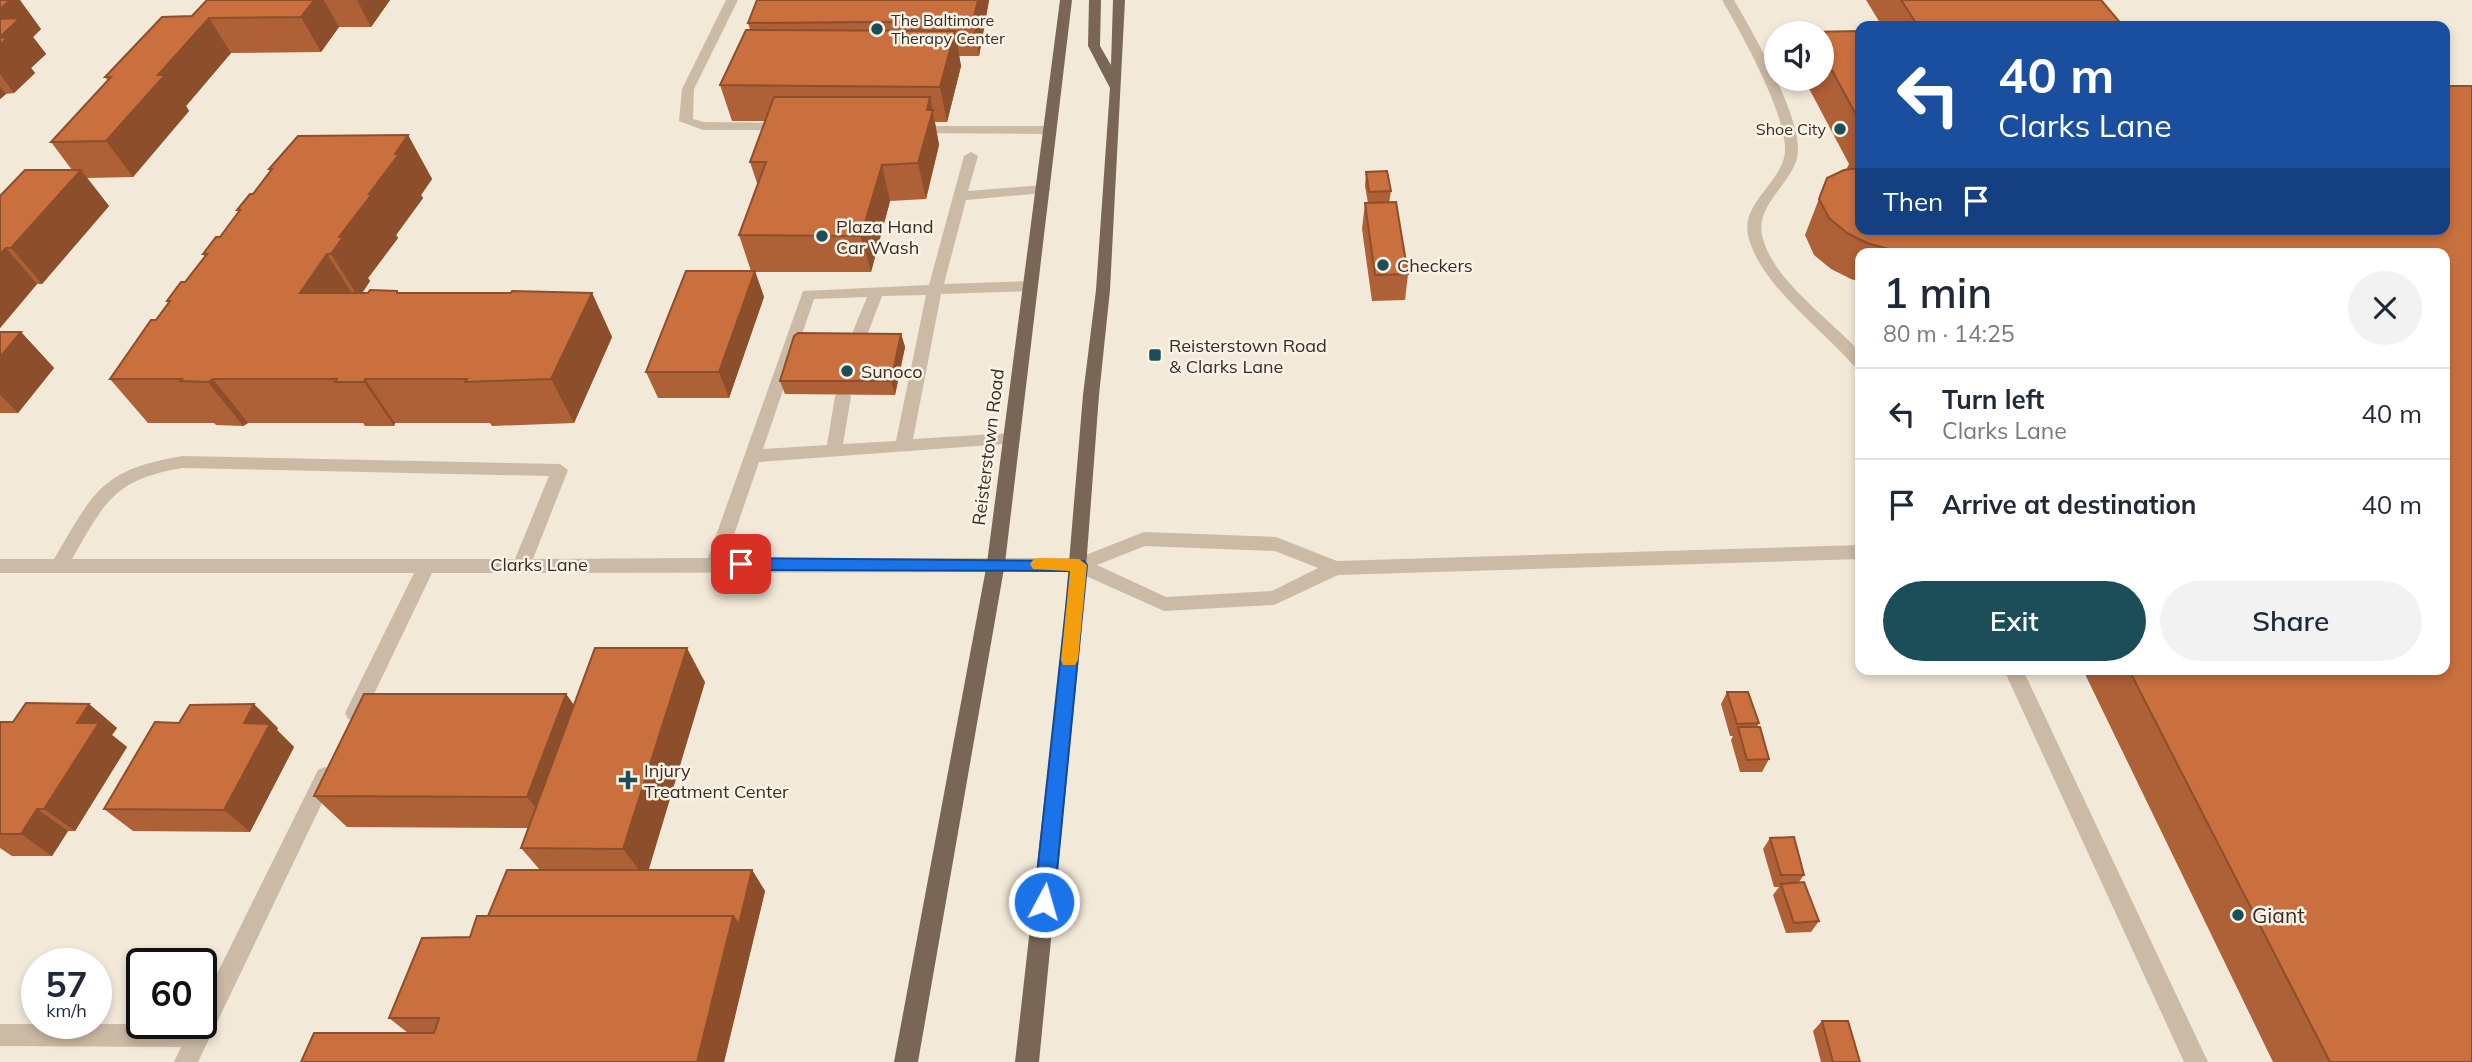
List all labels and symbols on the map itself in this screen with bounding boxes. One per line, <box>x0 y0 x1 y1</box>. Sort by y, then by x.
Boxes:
place label: The Baltimore Therapy Center <box>891 10 1005 48</box>
marker: The Baltimore Therapy Center <box>869 21 885 37</box>
place label: Shoe City <box>1756 119 1827 139</box>
marker: Shoe City <box>1832 121 1848 137</box>
place label: Plaza Hand Car Wash <box>836 215 934 259</box>
marker: Plaza Hand Car Wash <box>814 228 830 244</box>
place label: Checkers <box>1397 254 1473 277</box>
marker: Checkers <box>1375 257 1391 273</box>
place label: Reisterstown Road & Clarks Lane <box>1169 334 1327 378</box>
marker: Reisterstown Road & Clarks Lane <box>1147 347 1163 363</box>
place label: Sunoco <box>861 360 922 383</box>
marker: Sunoco <box>839 363 855 379</box>
street label: Reisterstown Road <box>967 367 1009 527</box>
pin <box>711 534 771 594</box>
street label: Clarks Lane <box>490 553 588 576</box>
place label: Injury Treatment Center <box>644 759 789 803</box>
marker: Injury Treatment Center <box>618 770 638 790</box>
position arrow <box>1007 865 1081 939</box>
place label: Giant <box>2252 902 2305 928</box>
marker: Giant <box>2230 907 2246 923</box>
speed limit sign: 60 <box>126 948 217 1039</box>

